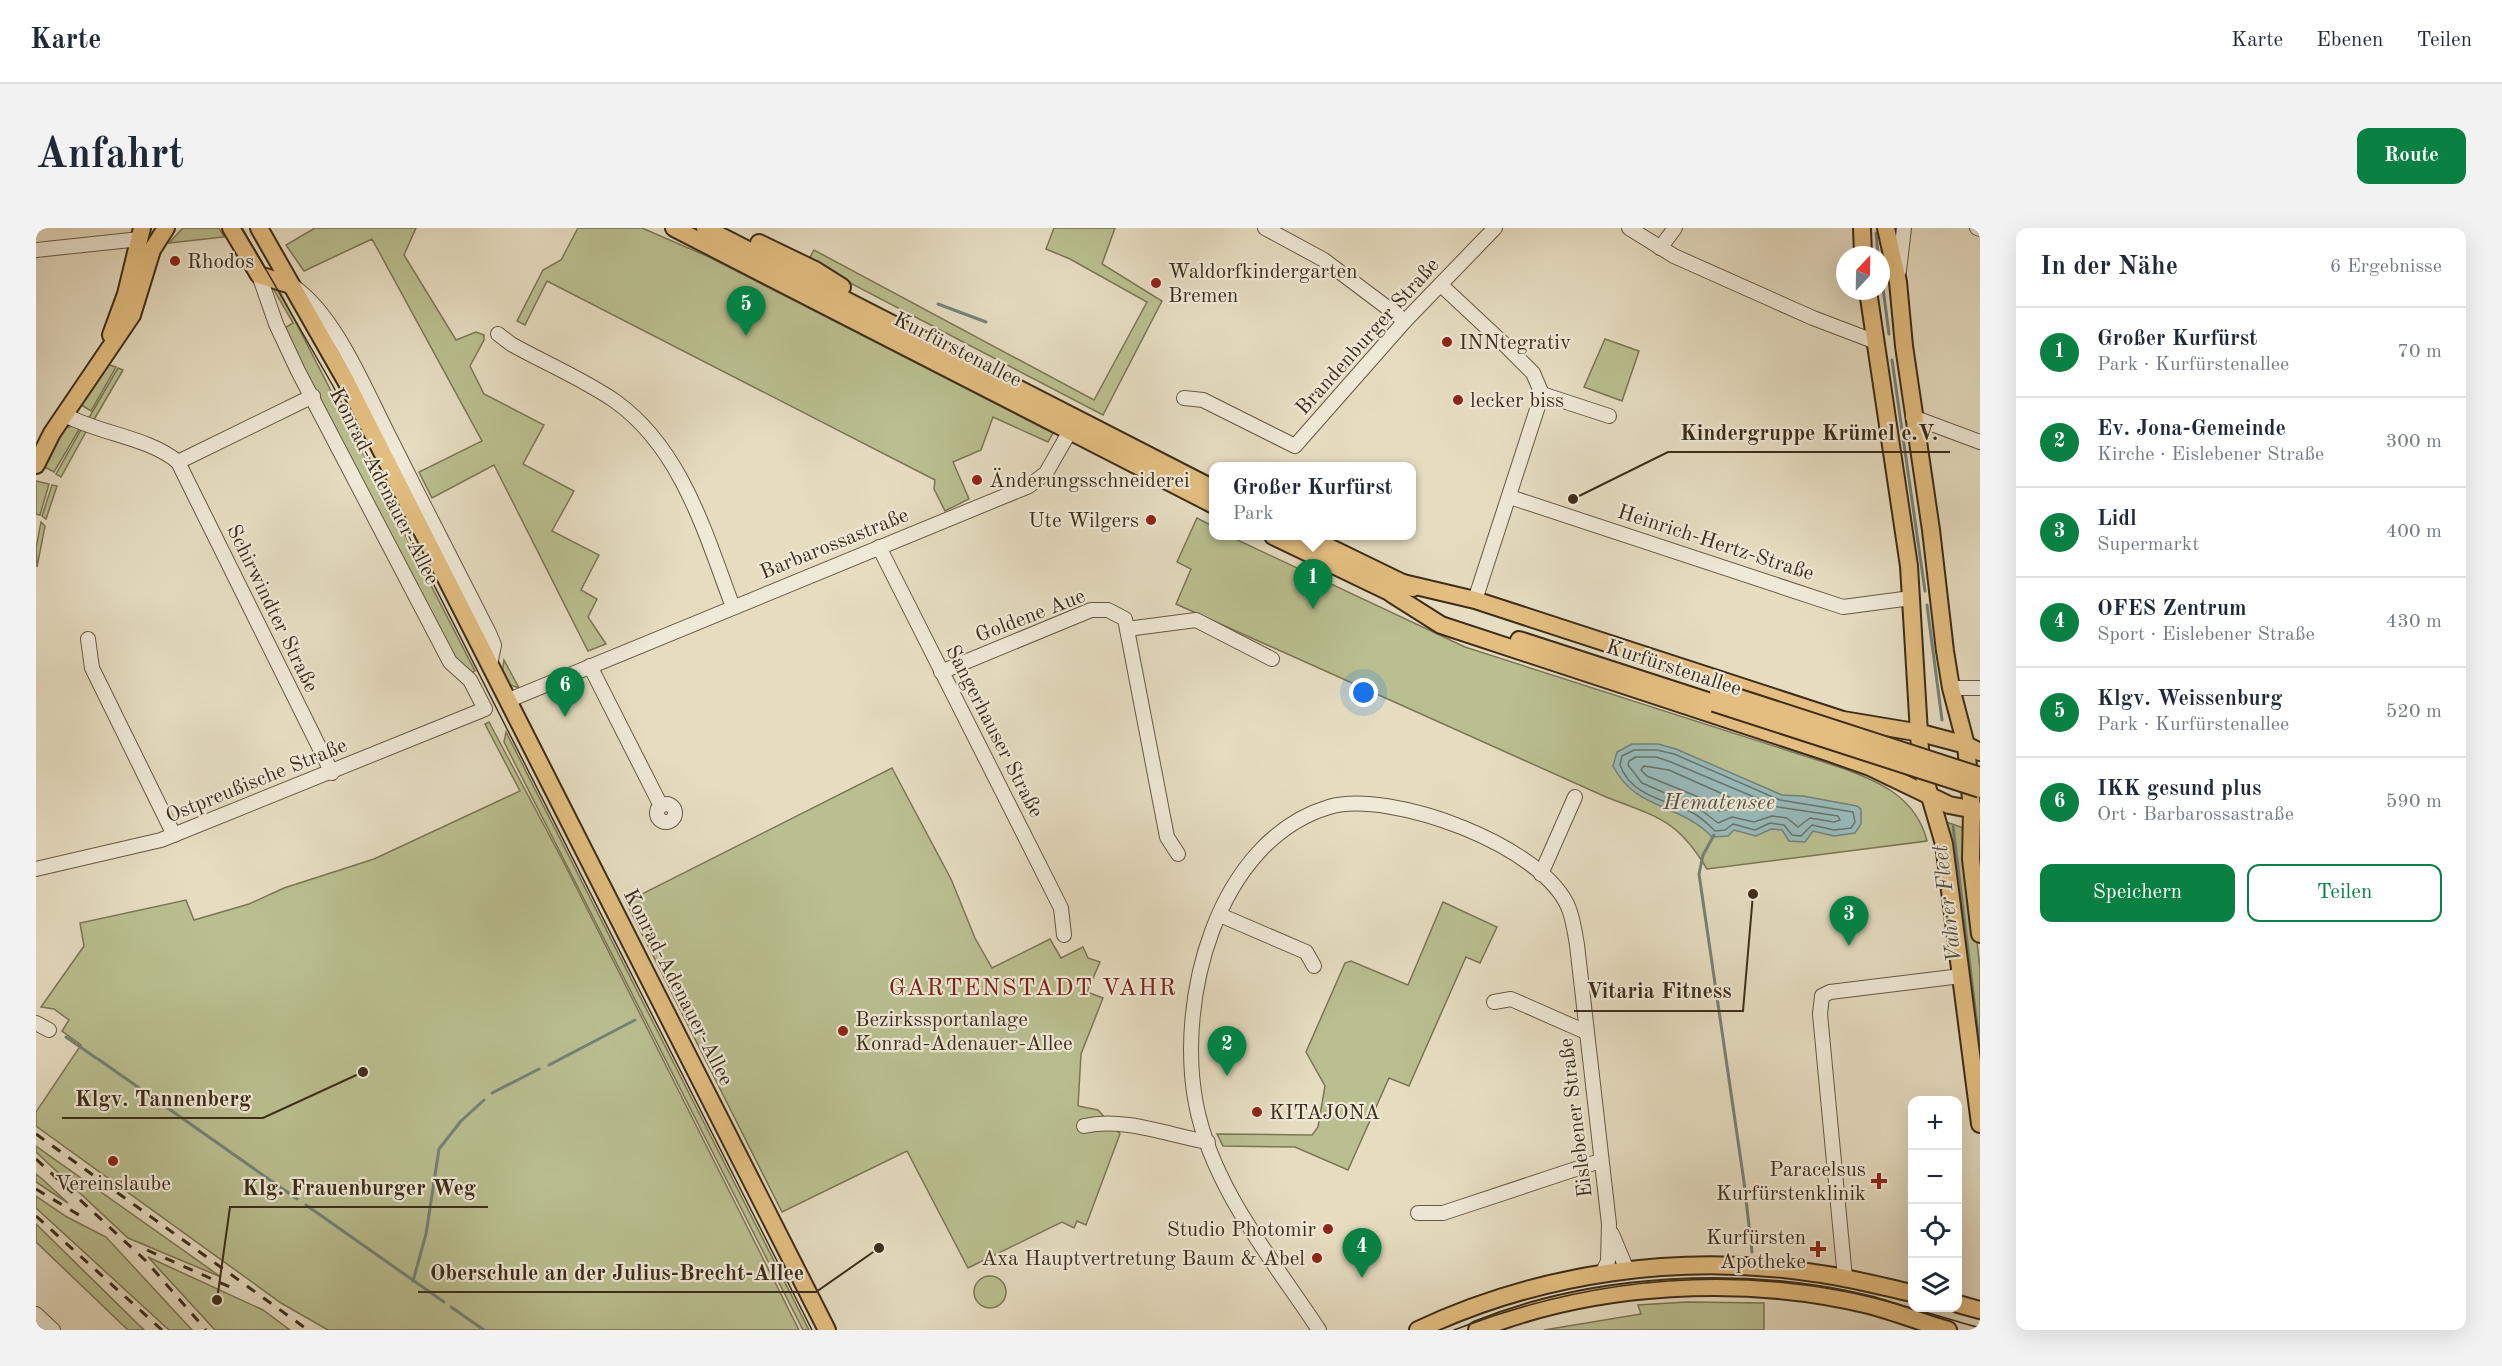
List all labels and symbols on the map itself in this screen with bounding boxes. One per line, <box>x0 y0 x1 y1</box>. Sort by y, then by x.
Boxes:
north arrow <box>1836 246 1890 300</box>
place label: Rhodos <box>187 252 254 273</box>
marker: Rhodos <box>168 254 182 268</box>
street label: Brandenburger Straße <box>1292 255 1444 419</box>
place label: Waldorfkindergarten Bremen <box>1168 262 1358 307</box>
marker: Waldorfkindergarten Bremen <box>1149 276 1163 290</box>
pin: 5 <box>726 286 766 336</box>
street label: Kurfürstenallee <box>890 309 1025 392</box>
place label: INNtegrativ <box>1459 333 1571 354</box>
marker: INNtegrativ <box>1440 335 1454 349</box>
street label: Konrad-Adenauer-Allee <box>325 385 442 588</box>
place label: lecker biss <box>1470 391 1564 412</box>
marker: lecker biss <box>1451 393 1465 407</box>
callout: Kindergruppe Krümel e.V. <box>1668 412 1950 452</box>
text: Kindergruppe Krümel e.V. <box>1680 423 1938 445</box>
place label: Änderungsschneiderei <box>989 467 1190 492</box>
marker: Änderungsschneiderei <box>970 473 984 487</box>
street label: Heinrich-Hertz-Straße <box>1615 502 1816 585</box>
street label: Barbarossastraße <box>757 505 912 584</box>
place label: Ute Wilgers <box>1028 511 1139 532</box>
marker: Ute Wilgers <box>1144 513 1158 527</box>
street label: Schirwindter Straße <box>222 521 321 696</box>
pin: 1 <box>1294 560 1332 609</box>
street label: Goldene Aue <box>973 586 1088 647</box>
street label: Kurfürstenallee <box>1603 637 1744 700</box>
street label: Sangerhauser Straße <box>941 642 1046 821</box>
pin: 6 <box>546 668 584 717</box>
your location <box>1349 678 1378 707</box>
street label: Ostpreußische Straße <box>163 735 350 827</box>
water label: Hematensee <box>1662 792 1775 814</box>
water label: Vahrer Fleet <box>1930 843 1966 964</box>
street label: Konrad-Adenauer-Allee <box>619 886 736 1089</box>
pin: 3 <box>1830 896 1868 946</box>
callout: Vitaria Fitness <box>1574 971 1743 1011</box>
district label: GARTENSTADT VAHR <box>889 977 1177 1001</box>
text: Vitaria Fitness <box>1586 981 1732 1003</box>
place label: Bezirkssportanlage Konrad-Adenauer-Allee <box>855 1010 1073 1055</box>
marker: Bezirkssportanlage Konrad-Adenauer-Allee <box>836 1024 850 1038</box>
pin: 2 <box>1208 1026 1246 1076</box>
street label: Eislebener Straße <box>1556 1037 1597 1199</box>
callout: Klgv. Tannenberg <box>62 1078 263 1118</box>
text: Klgv. Tannenberg <box>75 1089 251 1111</box>
place label: KITAJONA <box>1269 1103 1380 1124</box>
marker: KITAJONA <box>1250 1105 1264 1119</box>
marker: Vereinslaube <box>106 1154 120 1168</box>
place label: Paracelsus Kurfürstenklinik <box>1716 1160 1866 1205</box>
callout: Klg. Frauenburger Weg <box>230 1167 488 1207</box>
marker: Paracelsus Kurfürstenklinik <box>1870 1172 1888 1190</box>
place label: Vereinslaube <box>55 1174 171 1195</box>
text: Klg. Frauenburger Weg <box>242 1178 476 1200</box>
place label: Studio Photomir <box>1167 1220 1316 1241</box>
marker: Studio Photomir <box>1321 1222 1335 1236</box>
pin: 4 <box>1342 1228 1382 1278</box>
place label: Kurfürsten Apotheke <box>1706 1228 1806 1273</box>
marker: Kurfürsten Apotheke <box>1811 1242 1825 1256</box>
place label: Axa Hauptvertretung Baum & Abel <box>981 1249 1305 1270</box>
marker: Axa Hauptvertretung Baum & Abel <box>1310 1251 1324 1265</box>
callout: Oberschule an der Julius-Brecht-Allee <box>418 1252 816 1292</box>
text: Oberschule an der Julius-Brecht-Allee <box>430 1263 804 1285</box>

